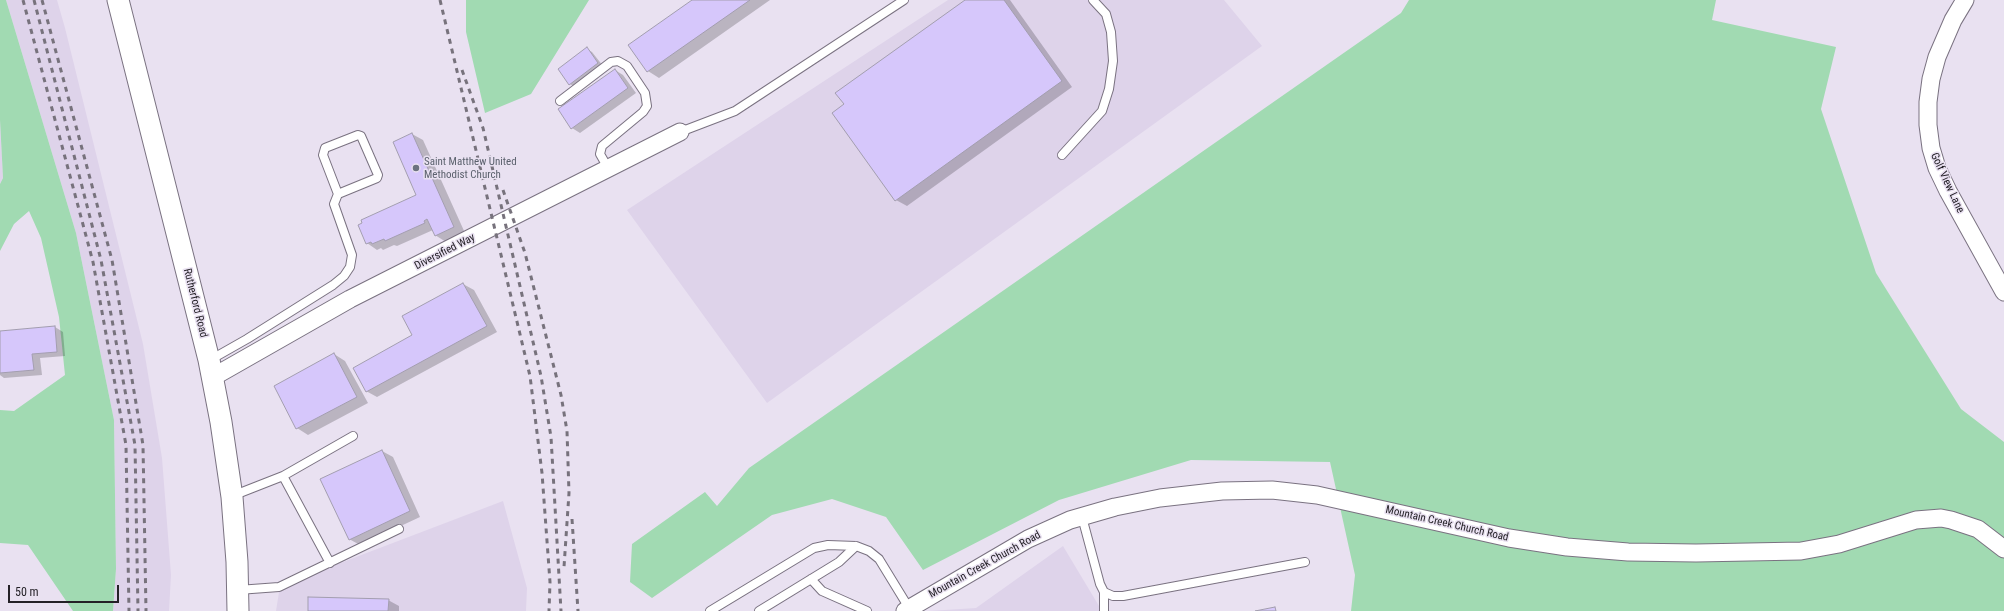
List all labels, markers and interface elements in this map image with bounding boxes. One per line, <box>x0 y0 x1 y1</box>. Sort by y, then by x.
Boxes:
street label: Golf View Lane <box>1927 151 1967 215</box>
place label: Saint Matthew United Methodist Church <box>424 155 517 181</box>
marker: Saint Matthew United Methodist Church <box>411 163 421 173</box>
street label: Diversified Way <box>413 231 477 273</box>
street label: Rutherford Road <box>180 267 210 339</box>
street label: Mountain Creek Church Road <box>1384 503 1510 545</box>
street label: Mountain Creek Church Road <box>927 529 1043 601</box>
scale bar <box>10 577 121 603</box>
text: 50 m <box>15 585 39 599</box>

